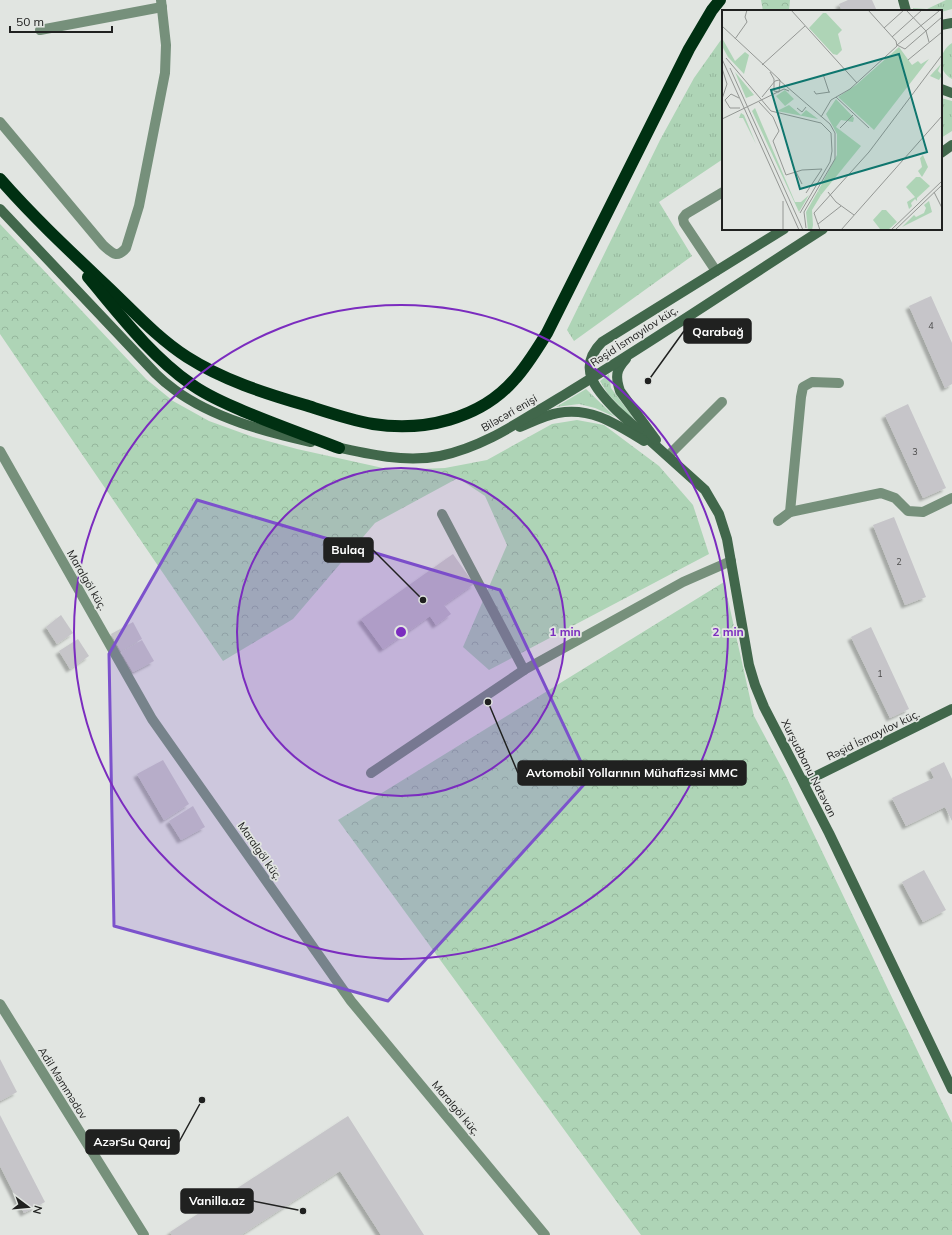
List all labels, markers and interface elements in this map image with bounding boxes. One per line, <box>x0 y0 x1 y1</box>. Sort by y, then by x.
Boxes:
scale bar <box>10 8 112 34</box>
inset map <box>722 10 942 230</box>
text: 50 m <box>16 14 44 29</box>
street label: Rəşid İsmayılov küç. <box>588 302 680 370</box>
callout: Qarabağ <box>684 319 751 343</box>
house number: 4 <box>928 320 934 331</box>
text: Qarabağ <box>692 324 744 339</box>
street label: Biləcəri enişi <box>478 391 540 435</box>
house number: 3 <box>912 446 918 457</box>
callout: Bulaq <box>324 538 373 562</box>
text: Bulaq <box>331 542 365 557</box>
street label: Maralgöl küç. <box>64 547 110 613</box>
house number: 2 <box>896 556 902 567</box>
text: 1 min <box>549 624 581 639</box>
text: 2 min <box>712 624 744 639</box>
centre of rings <box>394 625 408 639</box>
house number: 1 <box>877 668 883 679</box>
street label: Rəşid İsmayılov küç. <box>824 706 922 764</box>
street label: Xurşudbanu Natəvan <box>778 717 840 819</box>
callout: Avtomobil Yollarının Mühafizəsi MMC <box>518 761 746 785</box>
text: Avtomobil Yollarının Mühafizəsi MMC <box>526 765 738 780</box>
street label: Maralgöl küç. <box>235 819 285 883</box>
street label: Adil Məmmədov <box>35 1044 91 1122</box>
street label: Maralgöl küç. <box>429 1078 483 1138</box>
callout: AzərSu Qaraj <box>86 1130 179 1154</box>
text: AzərSu Qaraj <box>94 1134 170 1149</box>
north arrow <box>8 1187 48 1227</box>
callout: Vanilla.az <box>181 1189 253 1213</box>
text: Vanilla.az <box>188 1193 245 1208</box>
text: N <box>30 1204 45 1216</box>

